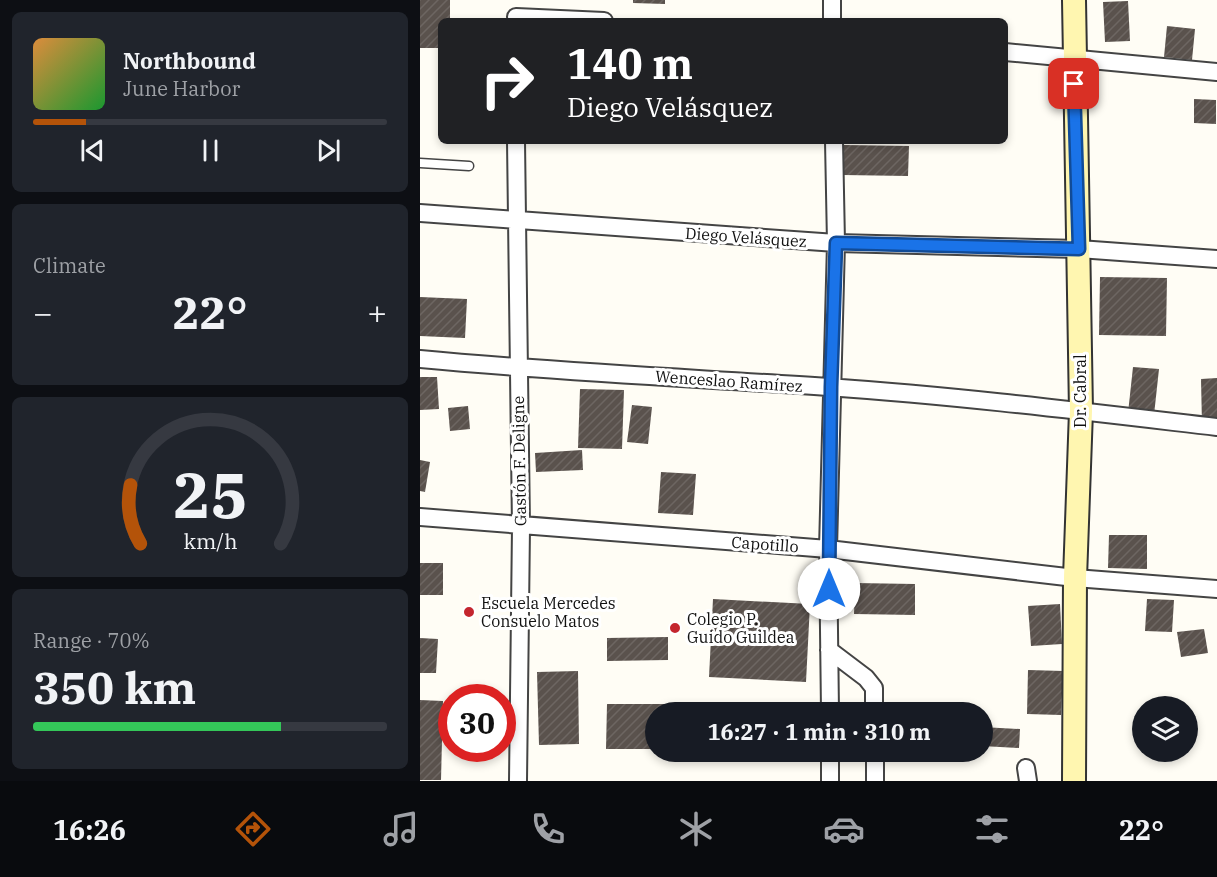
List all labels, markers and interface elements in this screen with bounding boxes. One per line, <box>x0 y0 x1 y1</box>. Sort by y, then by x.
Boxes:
text: 140 m <box>567 36 693 91</box>
icon: right <box>468 42 546 120</box>
text: Northbound <box>123 46 256 75</box>
pin <box>1048 58 1099 109</box>
icon: arrive <box>1057 67 1090 100</box>
text: June Harbor <box>123 75 240 102</box>
text: Diego Velásquez <box>567 89 773 124</box>
icon: previous <box>76 134 109 167</box>
icon: pause <box>194 134 227 167</box>
icon: next <box>312 134 345 167</box>
street label: Diego Velásquez <box>684 223 808 251</box>
text: Climate <box>33 252 106 279</box>
text: 22° <box>172 283 248 341</box>
text: − <box>33 291 53 334</box>
text: + <box>367 291 387 334</box>
street label: Dr. Cabral <box>1070 354 1090 428</box>
street label: Wenceslao Ramírez <box>655 366 803 396</box>
street label: Gastón F. Deligne <box>508 396 530 526</box>
text: 25 <box>173 454 247 535</box>
text: km/h <box>183 527 237 555</box>
street label: Capotillo <box>731 532 799 556</box>
position arrow <box>797 557 861 621</box>
place label: Escuela Mercedes Consuelo Matos <box>481 593 616 631</box>
marker: Escuela Mercedes Consuelo Matos <box>462 605 476 619</box>
place label: Colegio P. Guido Guildea <box>687 609 795 647</box>
marker: Colegio P. Guido Guildea <box>668 621 682 635</box>
text: Range · 70% <box>33 627 150 654</box>
text: 350 km <box>33 658 196 716</box>
speed limit sign: 30 <box>438 684 516 762</box>
map controls <box>1132 696 1198 762</box>
button: layers <box>1132 696 1198 762</box>
text: 16:27 · 1 min · 310 m <box>707 717 931 746</box>
icon: directions <box>232 808 274 850</box>
icon: music <box>380 808 422 850</box>
icon: phone <box>527 808 569 850</box>
icon: climate <box>675 808 717 850</box>
icon: car <box>823 808 865 850</box>
icon: filters <box>971 808 1013 850</box>
text: 16:26 <box>53 812 126 847</box>
text: 22° <box>1119 812 1164 847</box>

